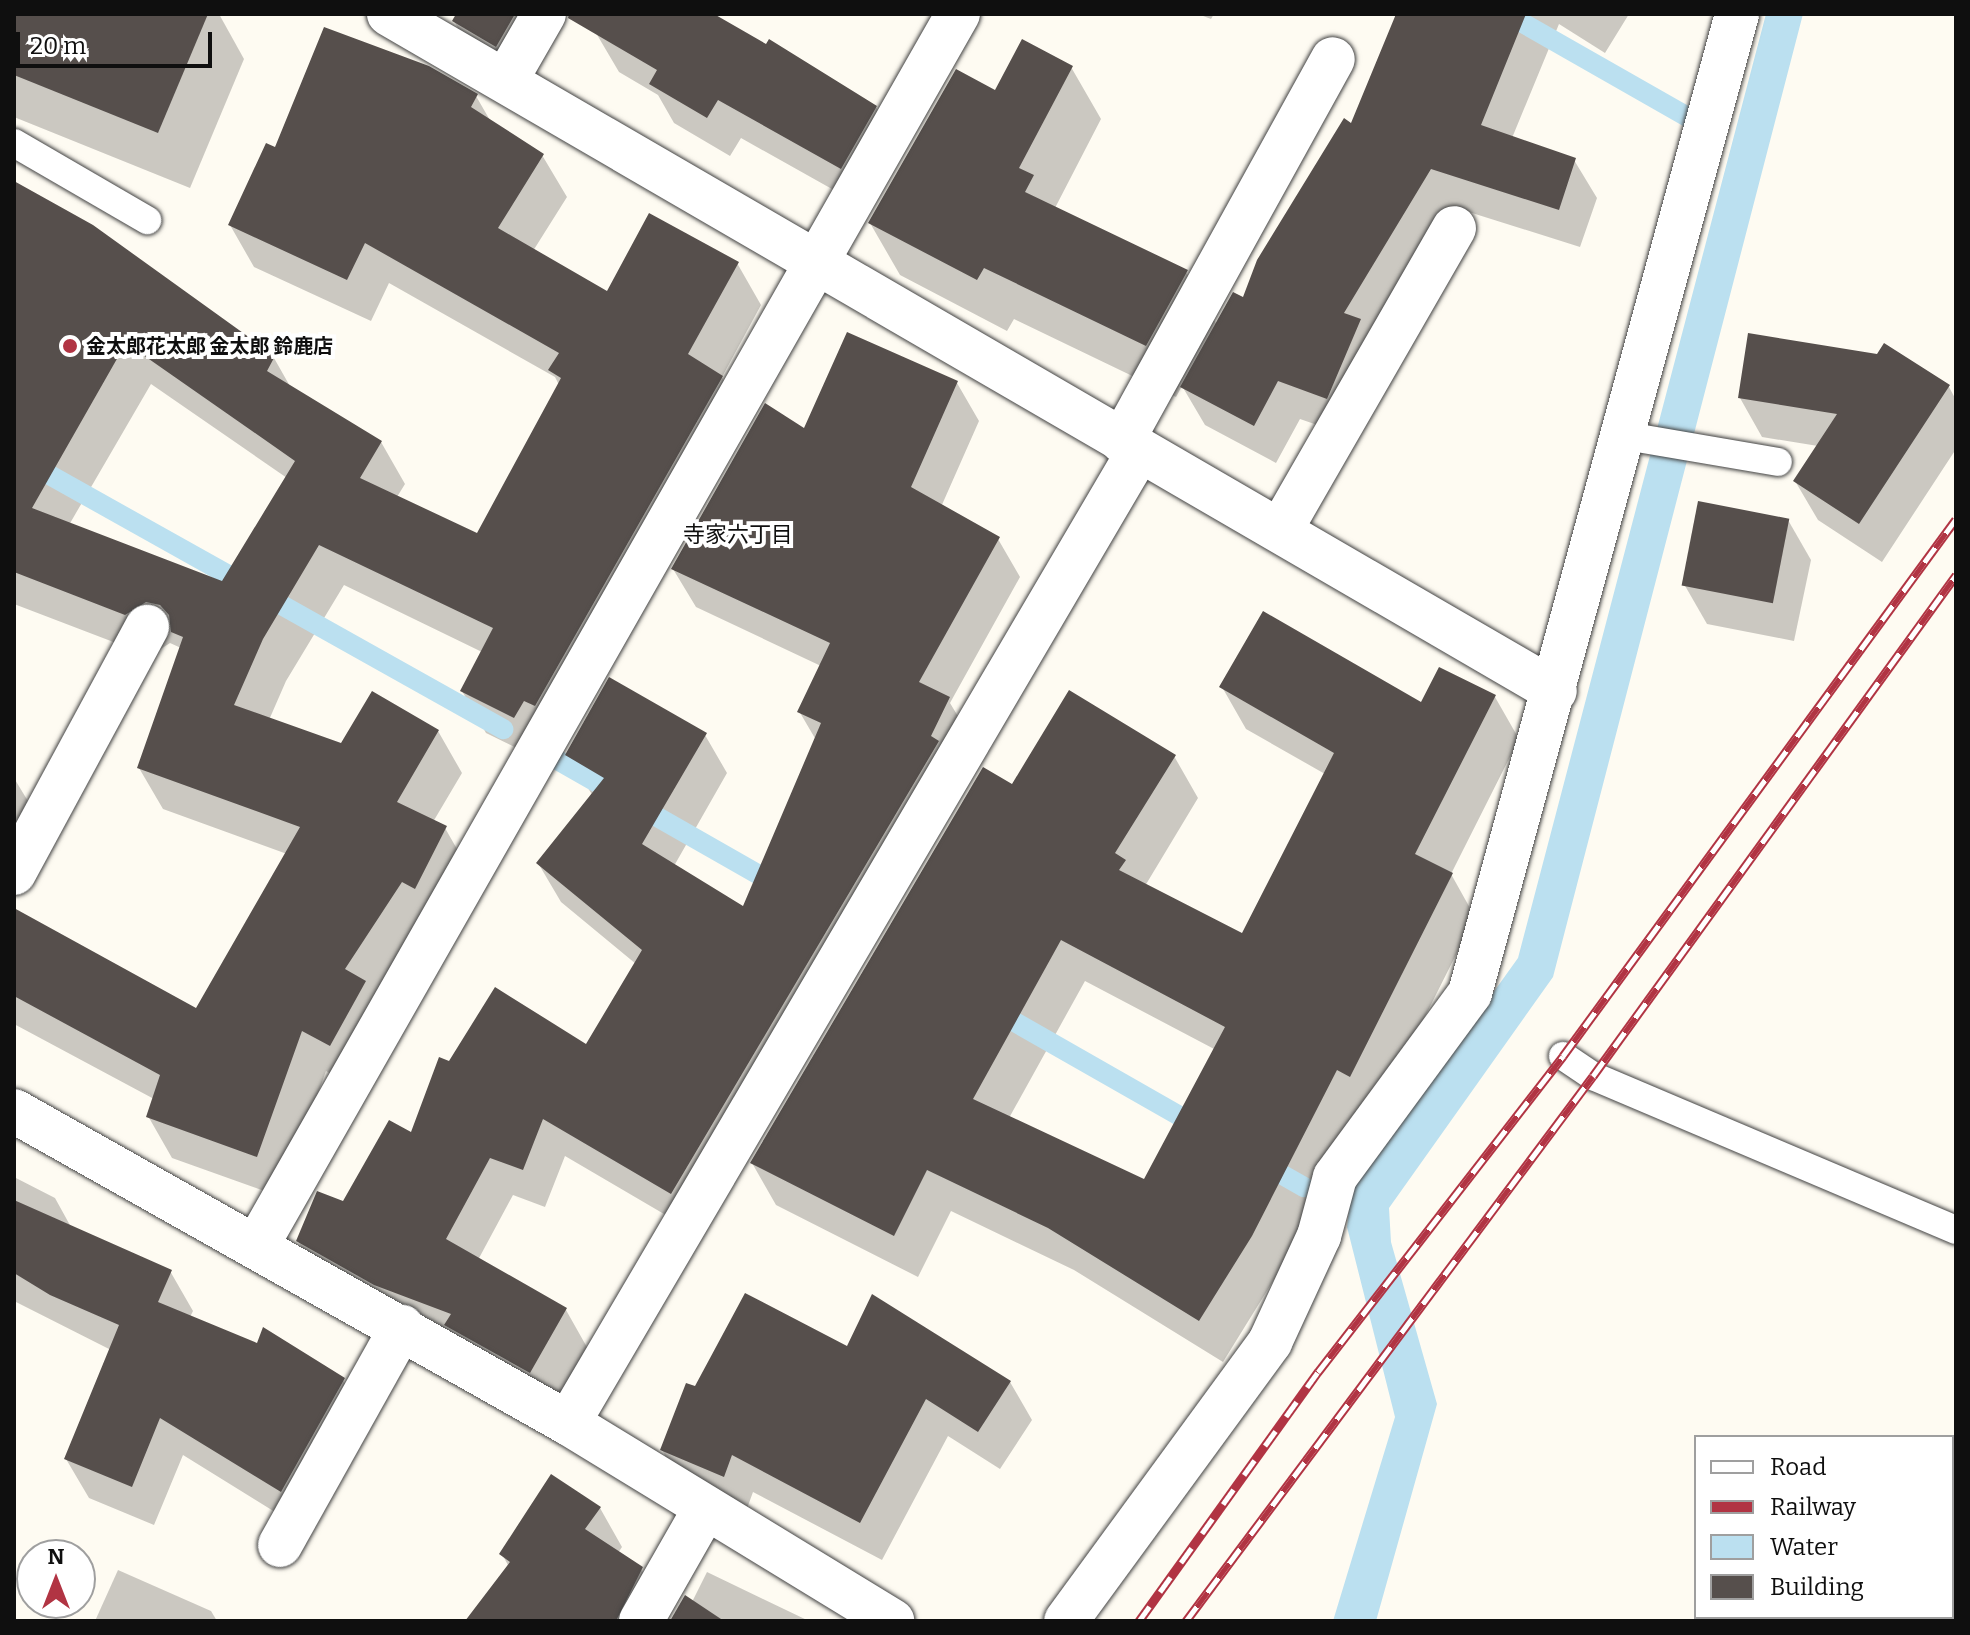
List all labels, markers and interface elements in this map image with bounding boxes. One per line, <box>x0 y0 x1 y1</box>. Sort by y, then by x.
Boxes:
scale bar <box>20 16 216 66</box>
text: 20 m <box>30 32 86 60</box>
place label: 金太郎花太郎 金太郎 鈴鹿店 <box>86 334 333 358</box>
marker: 金太郎花太郎 金太郎 鈴鹿店 <box>61 337 79 355</box>
district label: 寺家六丁目 <box>683 522 793 548</box>
legend <box>1694 1435 1954 1619</box>
text: Road <box>1770 1453 1826 1481</box>
text: Railway <box>1770 1493 1856 1521</box>
text: Water <box>1770 1533 1838 1561</box>
north arrow <box>16 1539 96 1619</box>
text: N <box>48 1543 64 1570</box>
text: Building <box>1770 1573 1864 1601</box>

